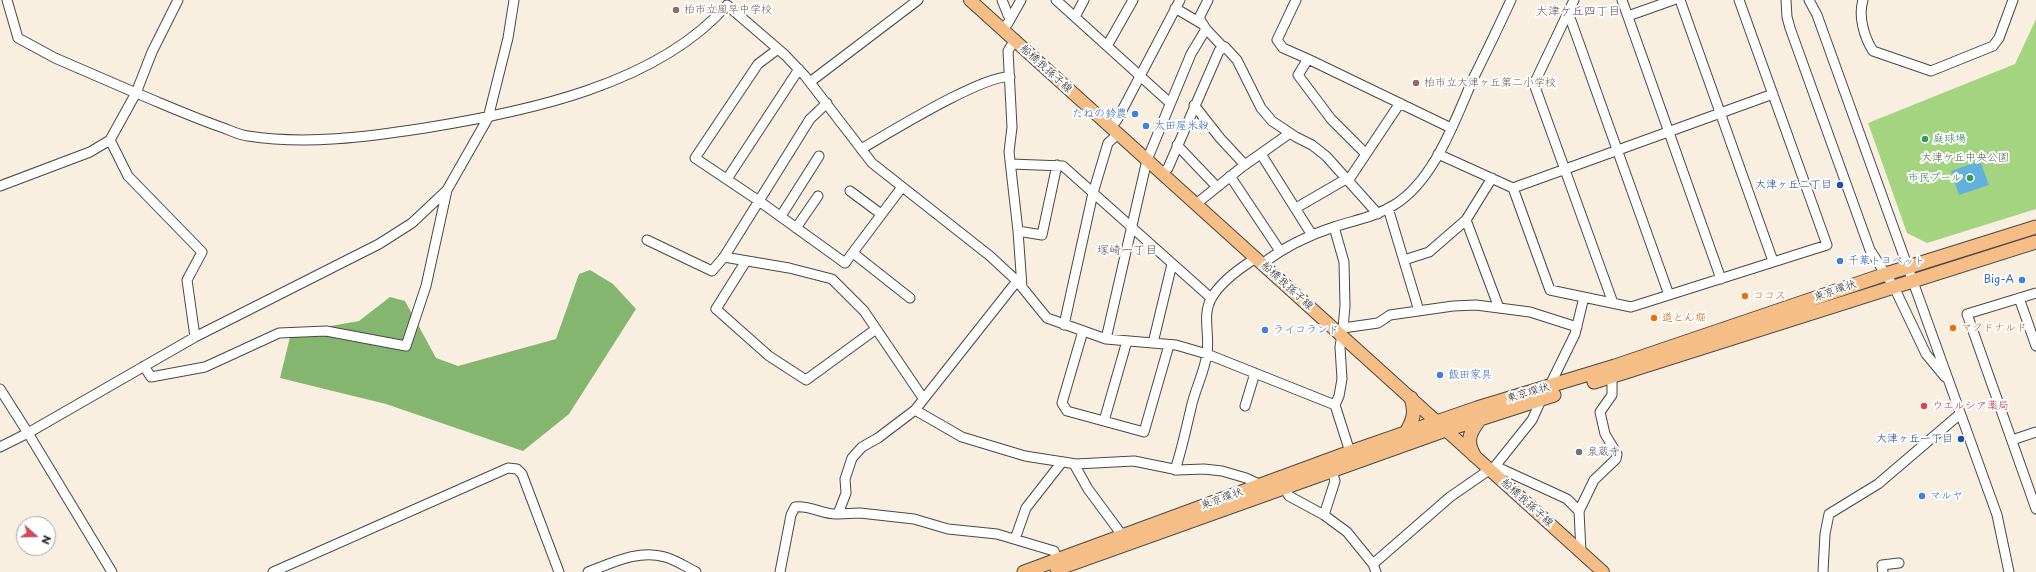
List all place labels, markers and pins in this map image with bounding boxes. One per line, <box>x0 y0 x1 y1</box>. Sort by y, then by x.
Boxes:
place label: 柏市立風早中学校 <box>684 3 772 17</box>
marker: 柏市立風早中学校 <box>671 5 681 15</box>
place label: 柏市立大津ヶ丘第二小学校 <box>1424 76 1556 90</box>
marker: 柏市立大津ヶ丘第二小学校 <box>1411 78 1421 88</box>
place label: たねの鈴農 <box>1072 107 1127 121</box>
marker: たねの鈴農 <box>1130 109 1140 119</box>
place label: 太田屋米穀 <box>1154 119 1209 133</box>
marker: 太田屋米穀 <box>1141 121 1151 131</box>
place label: 庭球場 <box>1933 132 1966 146</box>
marker: 庭球場 <box>1920 134 1930 144</box>
place label: 市民プール <box>1908 171 1962 185</box>
marker: 市民プール <box>1965 173 1975 183</box>
place label: 大津ヶ丘二丁目 <box>1755 178 1832 192</box>
marker: 大津ヶ丘二丁目 <box>1835 180 1845 190</box>
place label: 千葉トヨペット <box>1848 254 1925 268</box>
marker: 千葉トヨペット <box>1835 256 1845 266</box>
place label: Big-A <box>1984 273 2014 287</box>
marker: Big-A <box>2017 275 2027 285</box>
place label: ココス <box>1753 289 1786 303</box>
marker: ココス <box>1740 291 1750 301</box>
place label: 道とん堀 <box>1662 311 1706 325</box>
marker: 道とん堀 <box>1649 313 1659 323</box>
place label: マクドナルド <box>1961 321 2027 335</box>
place label: ライコランド <box>1273 323 1339 337</box>
marker: マクドナルド <box>1948 323 1958 333</box>
marker: ライコランド <box>1260 325 1270 335</box>
place label: 飯田家具 <box>1448 368 1492 382</box>
marker: 飯田家具 <box>1435 370 1445 380</box>
place label: ウエルシア薬局 <box>1932 399 2009 413</box>
marker: ウエルシア薬局 <box>1919 401 1929 411</box>
place label: 大津ヶ丘一丁目 <box>1876 432 1953 446</box>
marker: 大津ヶ丘一丁目 <box>1956 434 1966 444</box>
place label: 泉蔵寺 <box>1587 445 1620 459</box>
marker: 泉蔵寺 <box>1574 447 1584 457</box>
place label: マルヤ <box>1930 489 1963 503</box>
marker: マルヤ <box>1917 491 1927 501</box>

